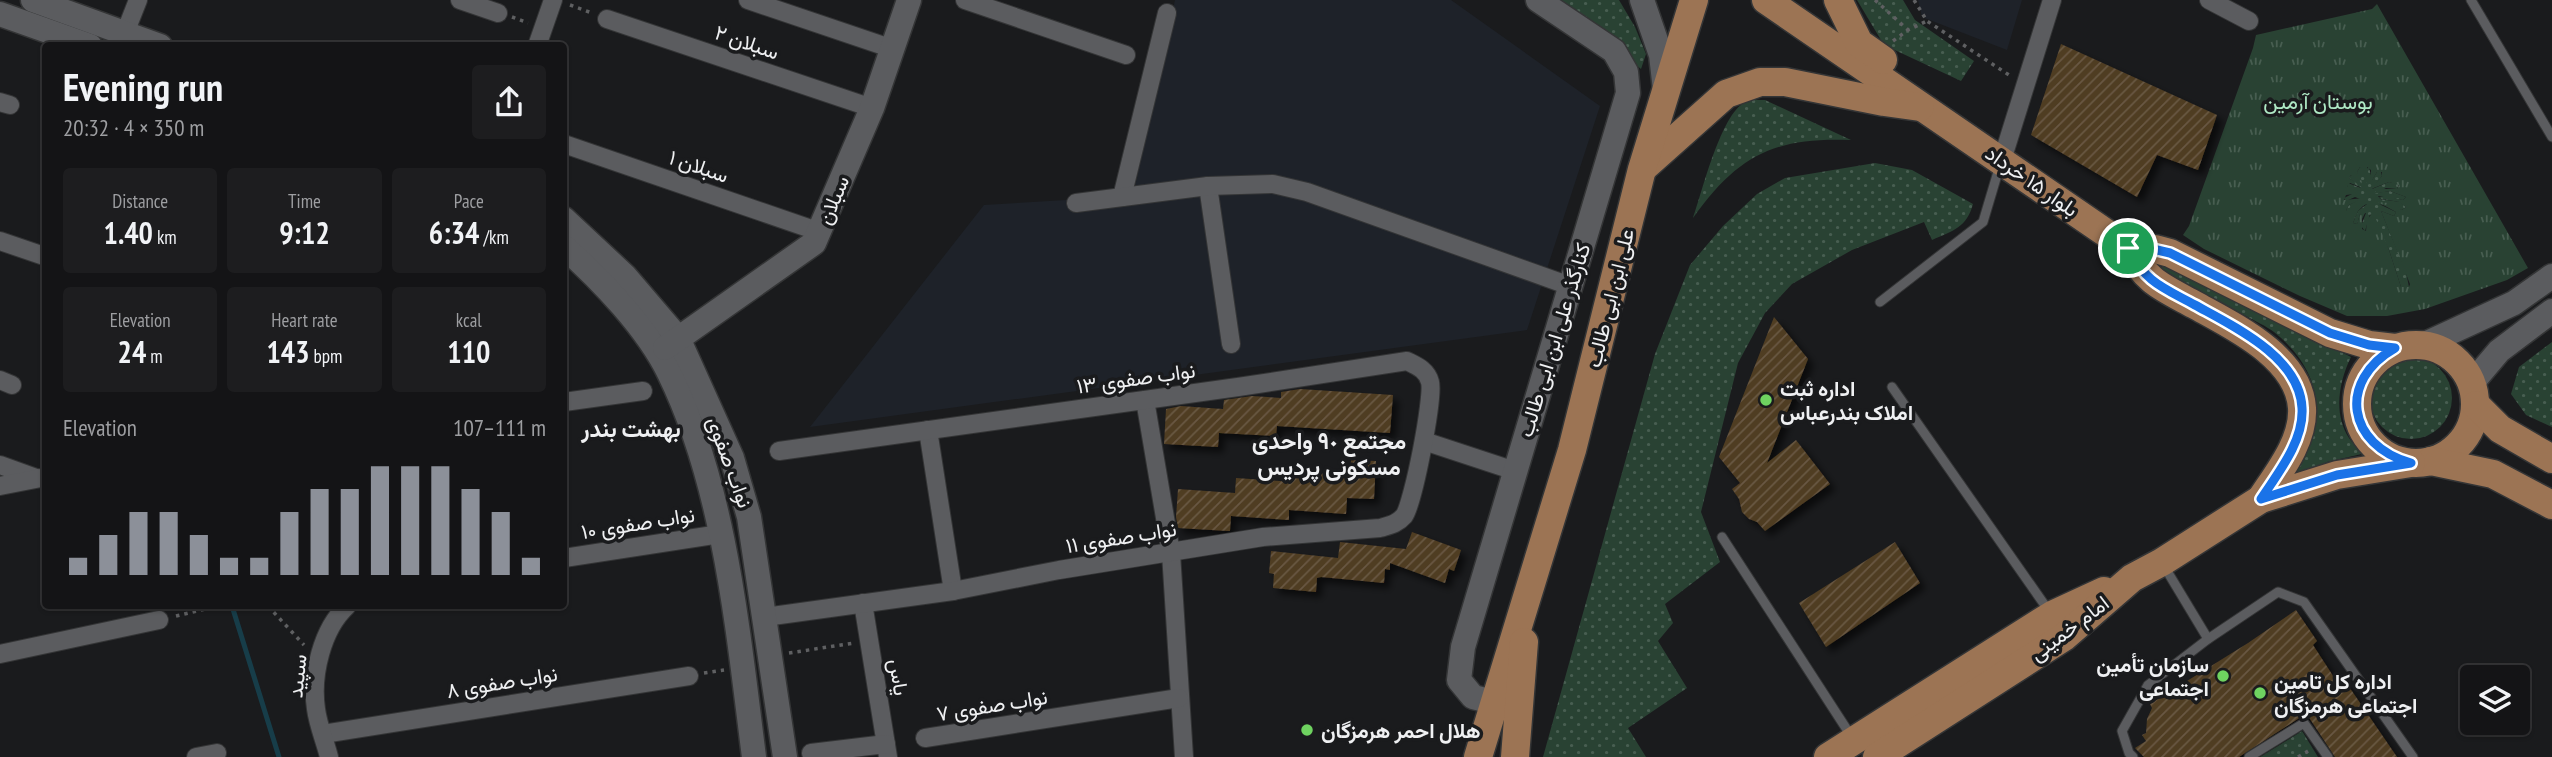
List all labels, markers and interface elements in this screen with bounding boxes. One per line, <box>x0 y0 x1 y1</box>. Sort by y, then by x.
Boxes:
street label: سبلان ۲ <box>711 18 783 66</box>
text: Evening run <box>63 62 223 111</box>
button: share <box>472 65 546 139</box>
park label: بوستان آرمین <box>2263 88 2373 115</box>
text: 20:32 · 4 × 350 m <box>63 113 204 142</box>
street label: بلوار ۱۵ خرداد <box>1980 139 2084 223</box>
street label: سبلان ۱ <box>666 143 732 189</box>
street label: سبلان <box>811 171 855 229</box>
text: Distance <box>112 189 168 213</box>
text: Time <box>288 189 321 213</box>
text: Pace <box>454 189 484 213</box>
text: 1.40 <box>104 213 153 252</box>
text: 9:12 <box>279 213 330 252</box>
text: 6:34 <box>429 213 479 252</box>
pin <box>2098 218 2158 278</box>
text: km <box>153 225 177 249</box>
text: /km <box>479 225 509 249</box>
street label: علی ابن ابی طالب <box>1580 226 1640 370</box>
icon: arrive <box>2109 229 2147 267</box>
street label: کنارگذر علی ابن ابی طالب <box>1512 240 1596 440</box>
text: Elevation <box>110 308 171 332</box>
text: Heart rate <box>271 308 338 332</box>
text: kcal <box>456 308 482 332</box>
text: 24 <box>118 332 146 371</box>
text: 143 <box>267 332 310 371</box>
text: 110 <box>447 332 490 371</box>
text: m <box>146 344 163 368</box>
text: bpm <box>310 344 342 368</box>
street label: نواب صفوی ۱۳ <box>1075 356 1197 400</box>
place label: اداره ثبت املاک بندرعباس <box>1780 375 1913 426</box>
marker: اداره ثبت املاک بندرعباس <box>1758 392 1774 408</box>
text: Elevation <box>63 413 137 442</box>
text: 107–111 m <box>453 413 546 442</box>
street label: نواب صفوی <box>701 413 759 511</box>
district label: بهشت بندر <box>580 414 681 444</box>
district label: مجتمع ٩٠ واحدی مسکونی پردیس <box>1252 426 1406 483</box>
street label: نواب صفوی ۱۰ <box>579 501 697 545</box>
street label: نواب صفوی ۱۱ <box>1064 515 1178 559</box>
street label: امام خمینی <box>2024 589 2115 668</box>
place label: سازمان تأمین اجتماعی <box>2096 651 2209 702</box>
street label: سپید <box>281 653 314 699</box>
street label: یاس <box>883 657 915 697</box>
street label: نواب صفوی ۸ <box>445 660 559 704</box>
map controls <box>2460 665 2530 735</box>
button: layers <box>2460 665 2530 735</box>
marker: سازمان تأمین اجتماعی <box>2215 668 2231 684</box>
place label: اداره کل تامین اجتماعی هرمزگان <box>2274 668 2418 719</box>
street label: نواب صفوی ۷ <box>935 683 1049 727</box>
marker: اداره کل تامین اجتماعی هرمزگان <box>2252 685 2268 701</box>
place label: هلال احمر هرمزگان <box>1321 717 1480 744</box>
marker: هلال احمر هرمزگان <box>1299 722 1315 738</box>

